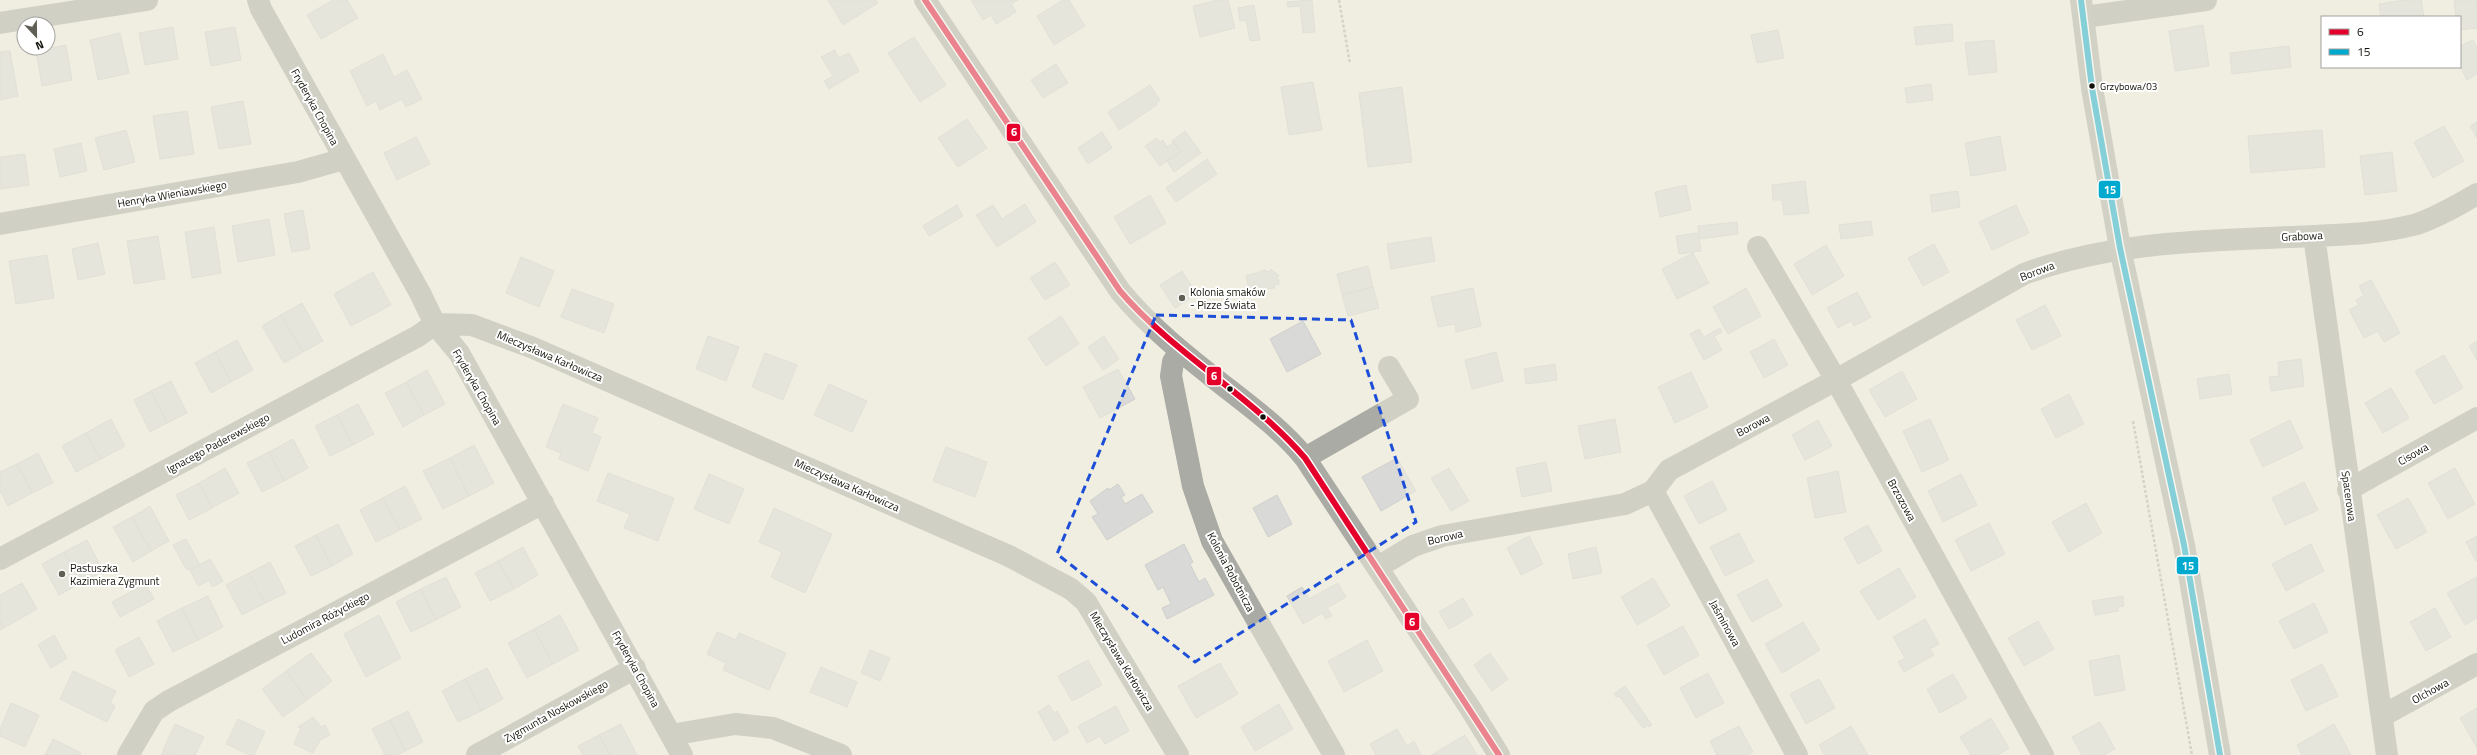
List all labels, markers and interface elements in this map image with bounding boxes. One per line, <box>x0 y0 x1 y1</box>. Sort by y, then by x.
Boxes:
north arrow <box>16 16 56 56</box>
legend <box>2321 16 2461 68</box>
text: 6 <box>2357 22 2364 41</box>
text: N <box>33 36 46 54</box>
text: 15 <box>2357 42 2371 61</box>
street label: Fryderyka Chopina <box>287 66 343 149</box>
place label: Grzybowa/03 <box>2100 79 2157 94</box>
marker: Grzybowa/03 <box>2087 81 2097 91</box>
line badge: 6 <box>1006 123 1021 142</box>
text: 6 <box>1011 124 1017 140</box>
street label: Henryka Wieniawskiego <box>116 176 228 211</box>
line badge: 15 <box>2098 180 2121 199</box>
text: 15 <box>2104 182 2116 198</box>
street label: Grabowa <box>2281 227 2324 245</box>
street label: Borowa <box>2017 257 2057 285</box>
place label: Kolonia smaków - Pizze Świata <box>1190 284 1266 313</box>
marker: Kolonia smaków - Pizze Świata <box>1177 293 1187 303</box>
street label: Mieczysława Karłowicza <box>495 326 606 386</box>
street label: Fryderyka Chopina <box>449 346 506 428</box>
line badge: 6 <box>1206 366 1222 386</box>
text: 6 <box>1211 368 1217 384</box>
unlabelled marker <box>1225 384 1235 394</box>
street label: Ignacego Paderewskiego <box>164 409 272 477</box>
street label: Borowa <box>1733 409 1773 440</box>
unlabelled marker <box>1258 412 1268 422</box>
street label: Cisowa <box>2395 439 2432 469</box>
street label: Mieczysława Karłowicza <box>792 455 902 516</box>
street label: Spacerowa <box>2338 470 2361 523</box>
street label: Brzozowa <box>1884 476 1920 524</box>
street label: Borowa <box>1426 525 1465 549</box>
street label: Kolonia Robotnicza <box>1203 529 1259 615</box>
line badge: 15 <box>2176 556 2199 575</box>
text: 15 <box>2182 558 2194 574</box>
place label: Pastuszka Kazimiera Zygmunt <box>70 560 160 589</box>
marker: Pastuszka Kazimiera Zygmunt <box>57 569 67 579</box>
street label: Ludomira Różyckiego <box>278 588 372 648</box>
street label: Jaśminowa <box>1706 597 1745 650</box>
street label: Mieczysława Karłowicza <box>1086 608 1158 714</box>
line badge: 6 <box>1404 612 1420 631</box>
text: 6 <box>1409 614 1415 630</box>
street label: Fryderyka Chopina <box>608 628 664 711</box>
street label: Olchowa <box>2409 674 2452 708</box>
street label: Zygmunta Noskowskiego <box>501 676 611 746</box>

